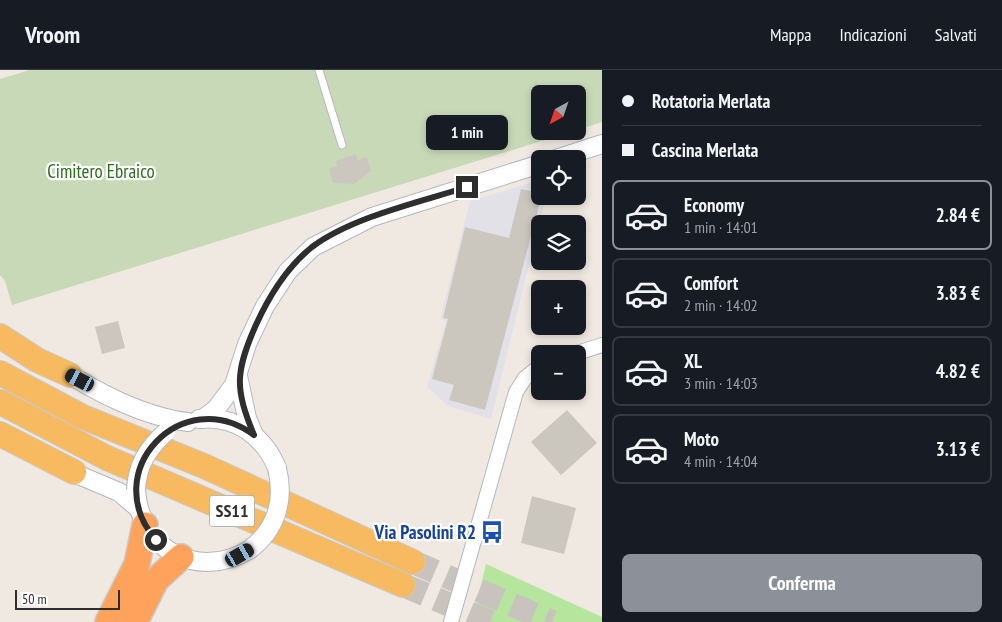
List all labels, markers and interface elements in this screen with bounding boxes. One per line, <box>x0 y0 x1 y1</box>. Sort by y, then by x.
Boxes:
text: Vroom <box>25 19 80 50</box>
text: Mappa <box>770 23 811 46</box>
text: Indicazioni <box>839 23 907 46</box>
text: Salvati <box>935 23 977 46</box>
north arrow <box>531 85 586 140</box>
map controls <box>531 85 586 400</box>
text: Rotatoria Merlata <box>652 89 770 113</box>
callout: 1 min <box>426 114 508 150</box>
text: 1 min <box>451 122 483 142</box>
text: Cascina Merlata <box>652 138 758 162</box>
button: locate <box>531 150 586 205</box>
park label: Cimitero Ebraico <box>47 159 155 183</box>
route end <box>456 176 478 198</box>
icon: car <box>624 193 669 238</box>
text: Economy <box>684 193 744 217</box>
text: 2.84 € <box>936 203 980 227</box>
button: layers <box>531 215 586 270</box>
text: 1 min · 14:01 <box>684 217 758 237</box>
icon: car <box>624 271 669 316</box>
text: Comfort <box>684 271 738 295</box>
button: + <box>531 280 586 335</box>
text: 3.83 € <box>936 281 980 305</box>
text: 2 min · 14:02 <box>684 295 758 315</box>
button: − <box>531 345 586 400</box>
icon: car <box>624 349 669 394</box>
text: XL <box>684 349 702 373</box>
text: 4.82 € <box>936 359 980 383</box>
car <box>63 367 96 393</box>
text: 3 min · 14:03 <box>684 373 758 393</box>
icon: car <box>624 427 669 472</box>
text: Moto <box>684 427 719 451</box>
text: 3.13 € <box>936 437 980 461</box>
text: 4 min · 14:04 <box>684 451 758 471</box>
road number: SS11 <box>210 496 254 526</box>
bus stop icon: Via Pasolini R2 <box>479 519 505 545</box>
place label: Via Pasolini R2 <box>374 520 476 544</box>
route start <box>145 529 167 551</box>
car <box>223 541 256 569</box>
button: Conferma <box>622 554 982 612</box>
scale bar <box>15 587 120 610</box>
text: 50 m <box>22 590 47 608</box>

